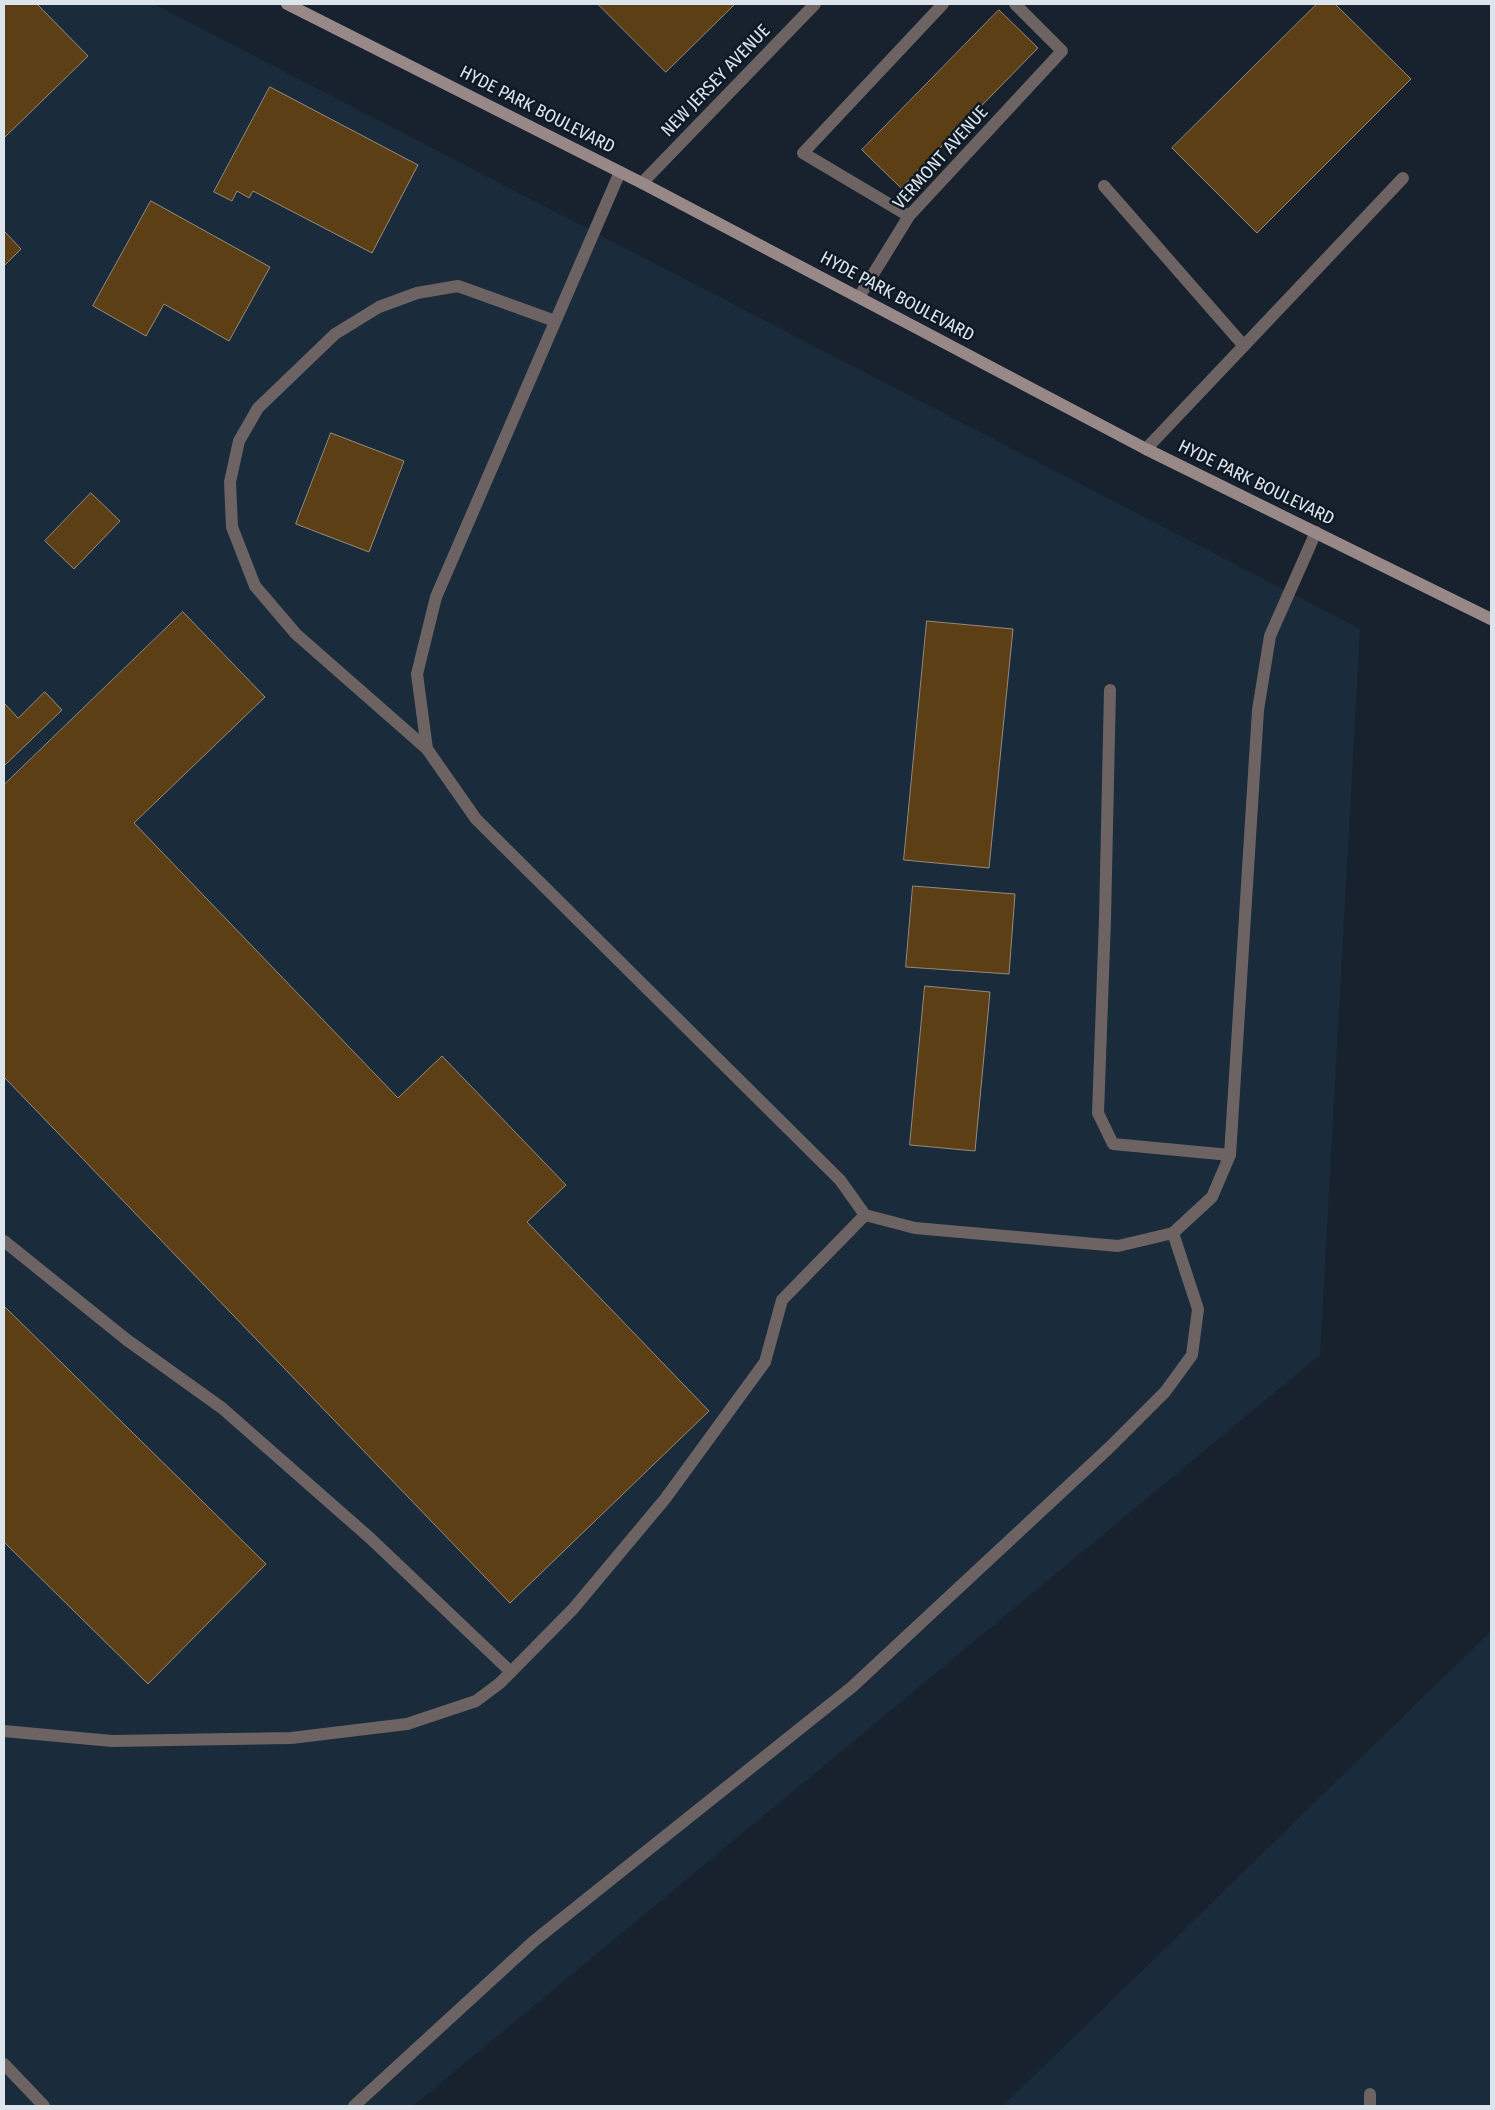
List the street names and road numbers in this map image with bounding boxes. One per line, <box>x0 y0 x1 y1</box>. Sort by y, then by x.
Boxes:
street label: NEW JERSEY AVENUE <box>657 20 775 142</box>
street label: HYDE PARK BOULEVARD <box>456 62 618 158</box>
street label: VERMONT AVENUE <box>889 102 993 214</box>
street label: HYDE PARK BOULEVARD <box>816 247 978 347</box>
street label: HYDE PARK BOULEVARD <box>1174 436 1338 530</box>

